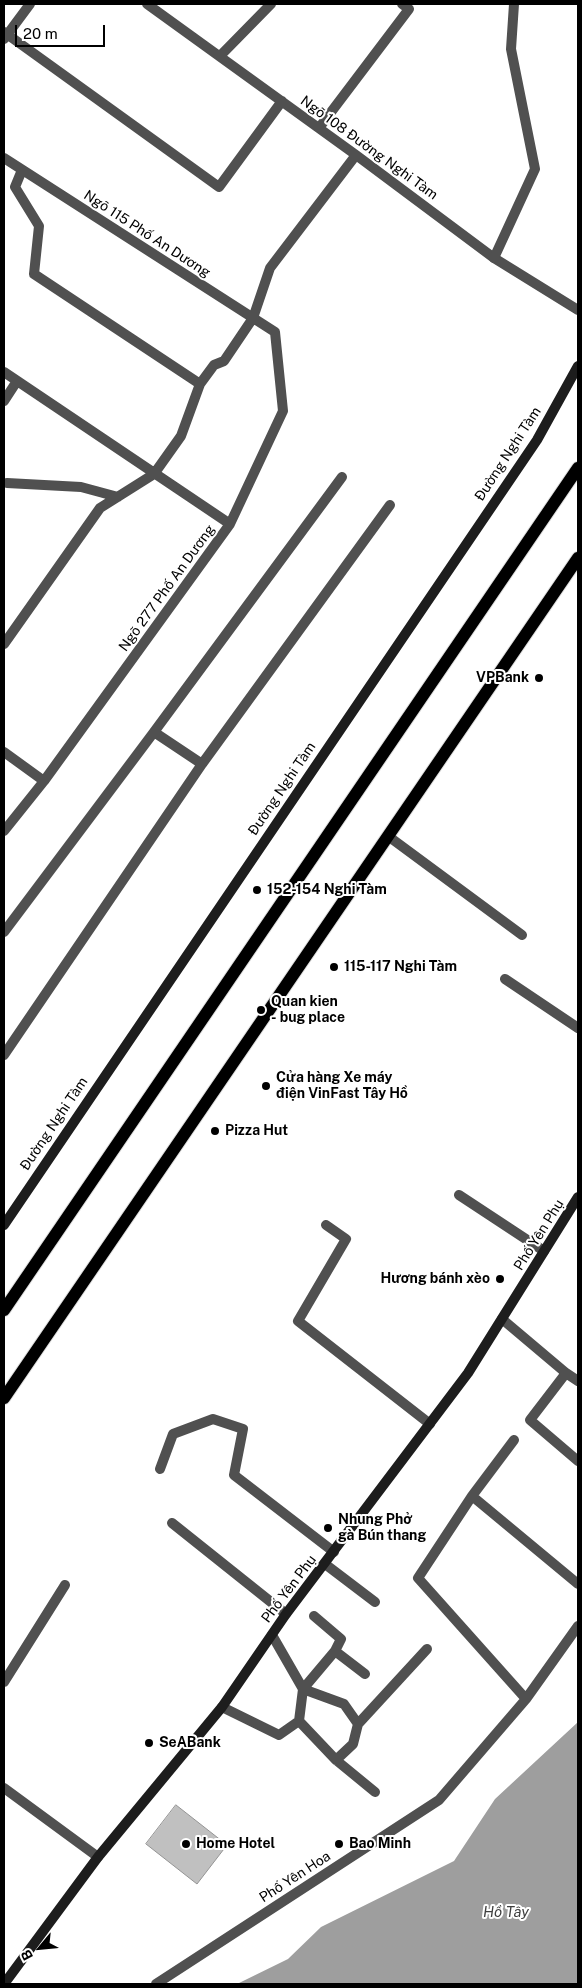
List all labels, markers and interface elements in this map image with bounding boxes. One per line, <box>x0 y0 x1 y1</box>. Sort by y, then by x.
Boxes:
scale bar <box>18 15 108 47</box>
text: 20 m <box>23 25 58 42</box>
street label: Ngõ 108 Đường Nghi Tàm <box>297 93 441 203</box>
street label: Ngõ 115 Phố An Dương <box>81 187 213 281</box>
street label: Đường Nghi Tàm <box>471 404 545 504</box>
street label: Ngõ 277 Phố An Dương <box>115 521 219 655</box>
place label: VPBank <box>476 670 529 686</box>
marker: VPBank <box>533 672 545 684</box>
street label: Đường Nghi Tàm <box>245 739 319 839</box>
place label: 152-154 Nghi Tàm <box>267 882 387 898</box>
marker: 152-154 Nghi Tàm <box>251 884 263 896</box>
place label: 115-117 Nghi Tàm <box>344 959 457 975</box>
marker: 115-117 Nghi Tàm <box>328 961 340 973</box>
place label: Quan kien - bug place <box>271 994 345 1026</box>
marker: Quan kien - bug place <box>255 1004 267 1016</box>
place label: Cửa hàng Xe máy điện VinFast Tây Hồ <box>276 1070 408 1102</box>
street label: Đường Nghi Tàm <box>17 1074 91 1174</box>
marker: Cửa hàng Xe máy điện VinFast Tây Hồ <box>260 1080 272 1092</box>
place label: Pizza Hut <box>225 1123 288 1139</box>
marker: Pizza Hut <box>209 1125 221 1137</box>
street label: Phố Yên Phụ <box>511 1196 567 1274</box>
place label: Hương bánh xèo <box>381 1271 490 1287</box>
marker: Hương bánh xèo <box>494 1273 506 1285</box>
place label: Nhung Phở gà Bún thang <box>338 1512 426 1544</box>
marker: Nhung Phở gà Bún thang <box>322 1522 334 1534</box>
street label: Phố Yên Phụ <box>258 1552 320 1626</box>
place label: SeABank <box>159 1735 221 1751</box>
marker: SeABank <box>143 1737 155 1749</box>
place label: Home Hotel <box>196 1836 275 1852</box>
place label: Bao Minh <box>349 1836 411 1852</box>
marker: Home Hotel <box>180 1838 192 1850</box>
marker: Bao Minh <box>333 1838 345 1850</box>
street label: Phố Yên Hoa <box>256 1848 334 1906</box>
water label: Hồ Tây <box>483 1903 529 1921</box>
north arrow <box>15 1923 65 1973</box>
text: B <box>17 1947 36 1963</box>

